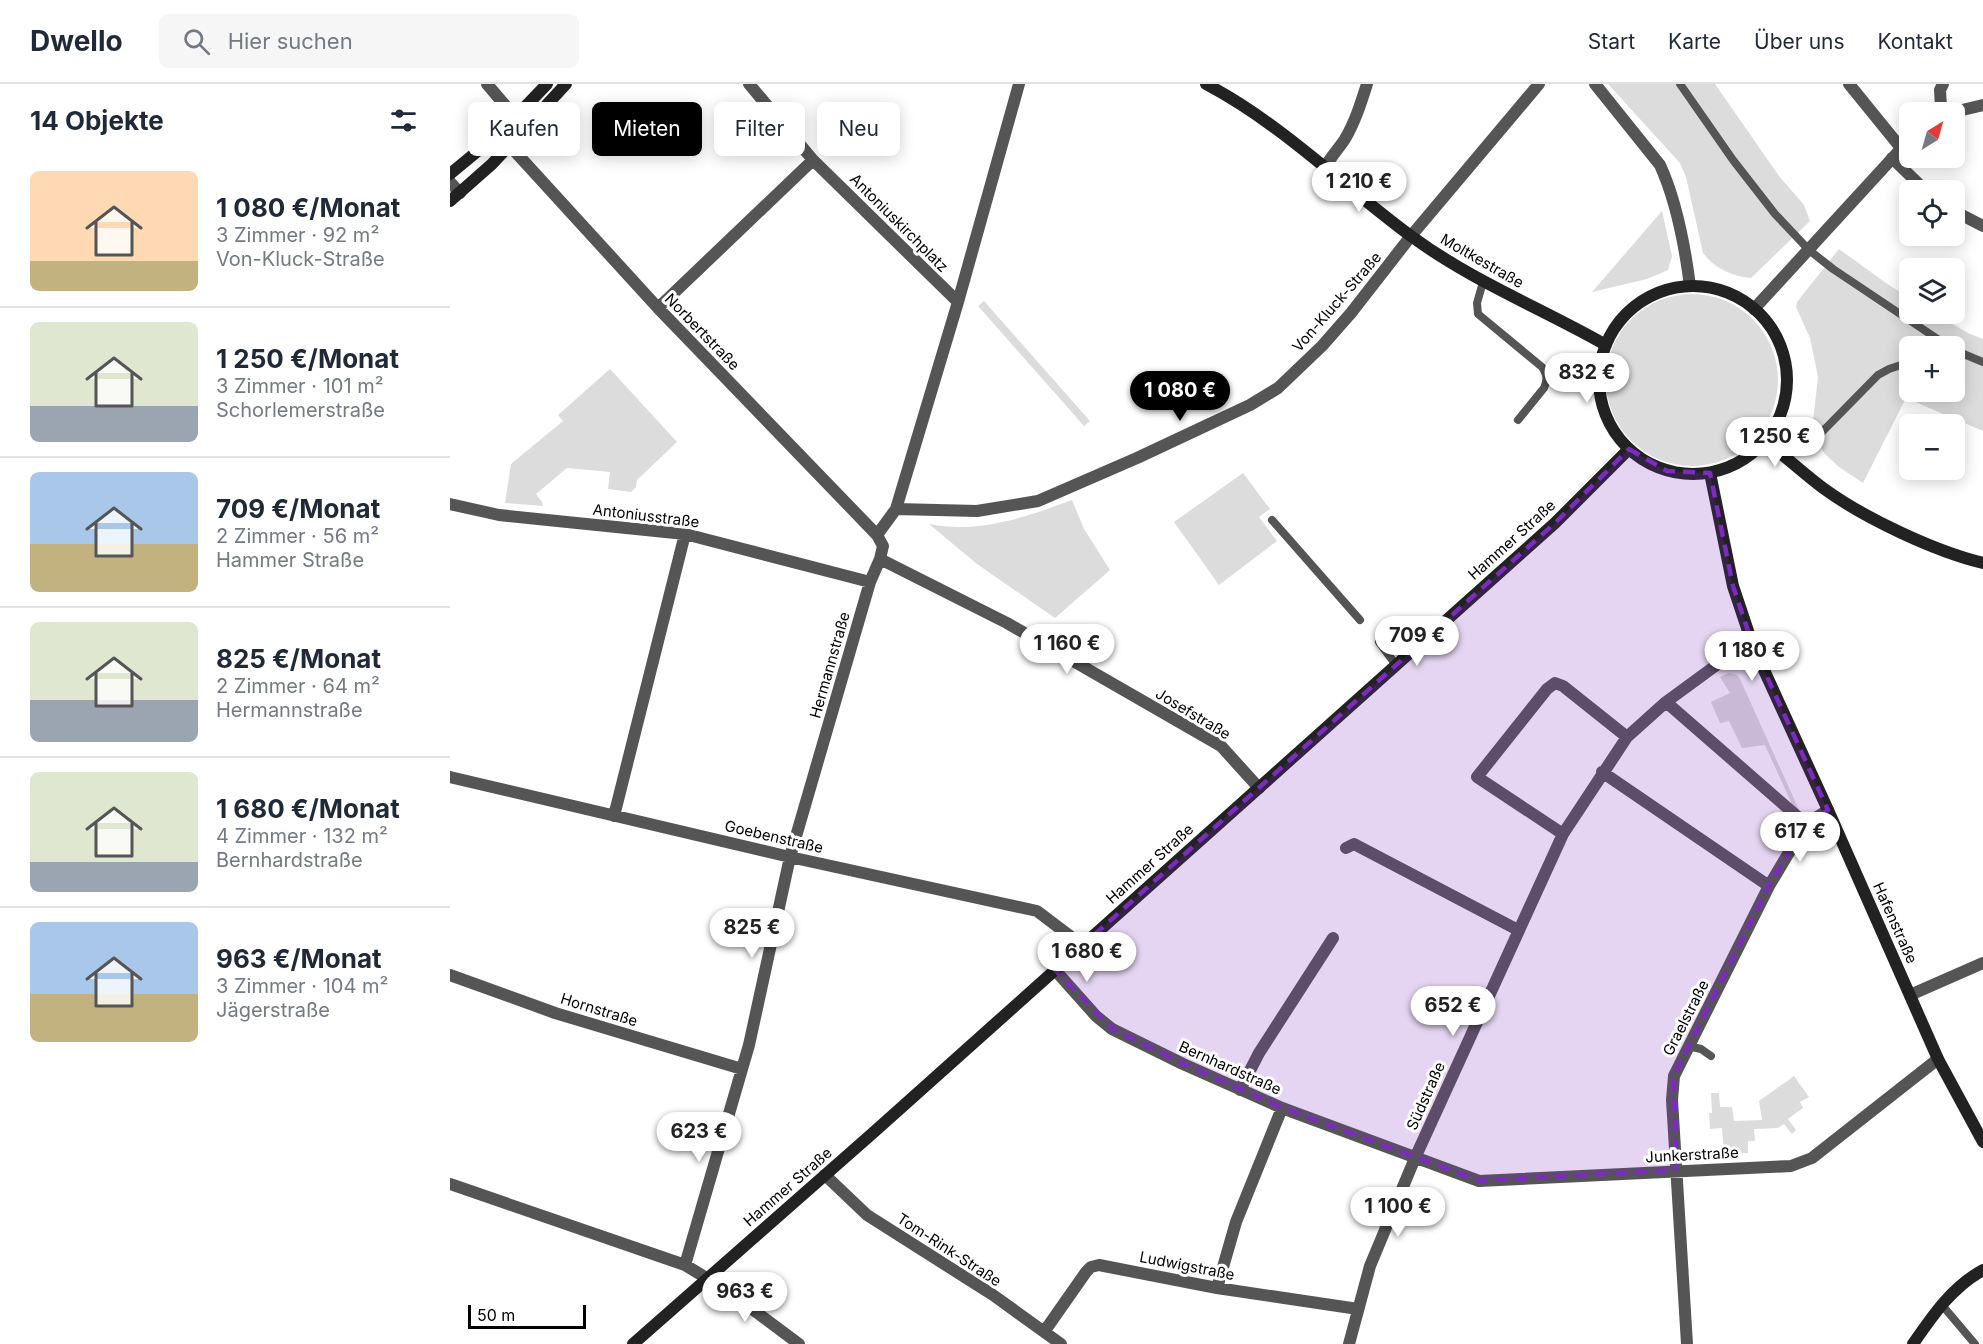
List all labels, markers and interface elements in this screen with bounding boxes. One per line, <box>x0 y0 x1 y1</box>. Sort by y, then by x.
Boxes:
search box <box>159 14 579 68</box>
text: Dwello <box>30 24 123 58</box>
icon: search <box>180 25 213 58</box>
text: Hier suchen <box>228 28 353 54</box>
text: Start <box>1588 29 1635 54</box>
text: Karte <box>1668 29 1721 54</box>
text: Über uns <box>1754 29 1845 54</box>
text: Kontakt <box>1878 29 1953 54</box>
chip: Kaufen <box>468 102 580 156</box>
chip: Mieten <box>592 102 702 156</box>
chip: Filter <box>714 102 805 156</box>
chip: Neu <box>817 102 900 156</box>
north arrow <box>1899 102 1965 168</box>
map controls <box>1899 102 1965 480</box>
icon: filters <box>387 104 420 137</box>
text: 14 Objekte <box>30 105 164 136</box>
pin: 1 210 € <box>1304 162 1414 213</box>
street label: Antoniuskirchplatz <box>846 169 953 276</box>
text: 1 210 € <box>1326 169 1392 193</box>
button: locate <box>1899 180 1965 246</box>
text: 1 080 €/Monat <box>216 192 400 223</box>
icon: home <box>78 195 150 267</box>
text: 3 Zimmer · 92 m² <box>216 223 379 247</box>
street label: Moltkestraße <box>1437 229 1527 292</box>
text: Von-Kluck-Straße <box>216 247 385 271</box>
street label: Von-Kluck-Straße <box>1288 248 1385 356</box>
button: layers <box>1899 258 1965 324</box>
street label: Norbertstraße <box>661 289 744 374</box>
button: + <box>1899 336 1965 402</box>
text: 1 250 €/Monat <box>216 343 399 374</box>
icon: home <box>78 346 150 418</box>
pin: 832 € <box>1545 353 1629 404</box>
text: 832 € <box>1559 360 1615 384</box>
pin: 1 080 € <box>1125 371 1235 422</box>
text: 3 Zimmer · 101 m² <box>216 374 384 398</box>
text: 1 080 € <box>1144 378 1216 402</box>
text: Schorlemerstraße <box>216 398 385 422</box>
button: − <box>1899 414 1965 480</box>
pin: 1 250 € <box>1720 417 1830 468</box>
text: 1 250 € <box>1740 424 1810 448</box>
text: 709 €/Monat <box>216 493 380 524</box>
street label: Hammer Straße <box>1464 495 1559 584</box>
icon: home <box>78 496 150 568</box>
street label: Antoniusstraße <box>592 500 700 531</box>
text: 2 Zimmer · 56 m² <box>216 524 379 548</box>
text: Hammer Straße <box>216 548 364 572</box>
street label: Hermannstraße <box>805 609 854 720</box>
pin: 709 € <box>1375 616 1459 667</box>
text: 709 € <box>1389 623 1445 647</box>
pin: 1 160 € <box>1012 624 1122 675</box>
text: 1 160 € <box>1034 631 1100 655</box>
pin: 1 180 € <box>1697 631 1807 682</box>
text: 1 180 € <box>1719 638 1785 662</box>
text: 825 €/Monat <box>216 643 381 674</box>
icon: home <box>78 646 150 718</box>
text: 2 Zimmer · 64 m² <box>216 674 380 698</box>
street label: Josefstraße <box>1152 684 1234 743</box>
text: Hermannstraße <box>216 698 363 722</box>
text: 1 680 €/Monat <box>216 793 400 824</box>
icon: home <box>78 796 150 868</box>
pin: 617 € <box>1758 812 1842 863</box>
street label: Goebenstraße <box>723 816 825 857</box>
street label: Hammer Straße <box>1102 819 1197 908</box>
text: 617 € <box>1774 819 1826 843</box>
text: 4 Zimmer · 132 m² <box>216 824 388 848</box>
text: Bernhardstraße <box>216 848 363 872</box>
street label: Hafenstraße <box>1869 879 1922 966</box>
pin: 825 € <box>710 908 794 959</box>
text: 825 € <box>724 915 780 939</box>
pin: 1 680 € <box>1032 932 1142 983</box>
text: 1 680 € <box>1051 939 1123 963</box>
text: 963 €/Monat <box>216 943 382 974</box>
icon: home <box>78 946 150 1018</box>
text: 3 Zimmer · 104 m² <box>216 974 388 998</box>
street label: Graelstraße <box>1658 977 1713 1059</box>
pin: 652 € <box>1411 986 1495 1037</box>
street label: Hornstraße <box>558 989 640 1030</box>
text: 652 € <box>1425 993 1481 1017</box>
text: Jägerstraße <box>216 998 330 1022</box>
street label: Bernhardstraße <box>1176 1036 1284 1099</box>
street label: Südstraße <box>1402 1059 1449 1133</box>
pin: 623 € <box>657 1112 741 1163</box>
text: 623 € <box>671 1119 727 1143</box>
street label: Hammer Straße <box>740 1143 836 1230</box>
street label: Junkerstraße <box>1645 1143 1739 1166</box>
pin: 1 100 € <box>1343 1187 1453 1238</box>
text: 1 100 € <box>1364 1194 1432 1218</box>
street label: Tom-Rink-Straße <box>893 1209 1005 1290</box>
street label: Ludwigstraße <box>1138 1247 1236 1284</box>
pin: 963 € <box>703 1272 787 1323</box>
text: 963 € <box>716 1279 774 1303</box>
scale bar <box>468 1302 586 1330</box>
text: 50 m <box>477 1305 515 1325</box>

